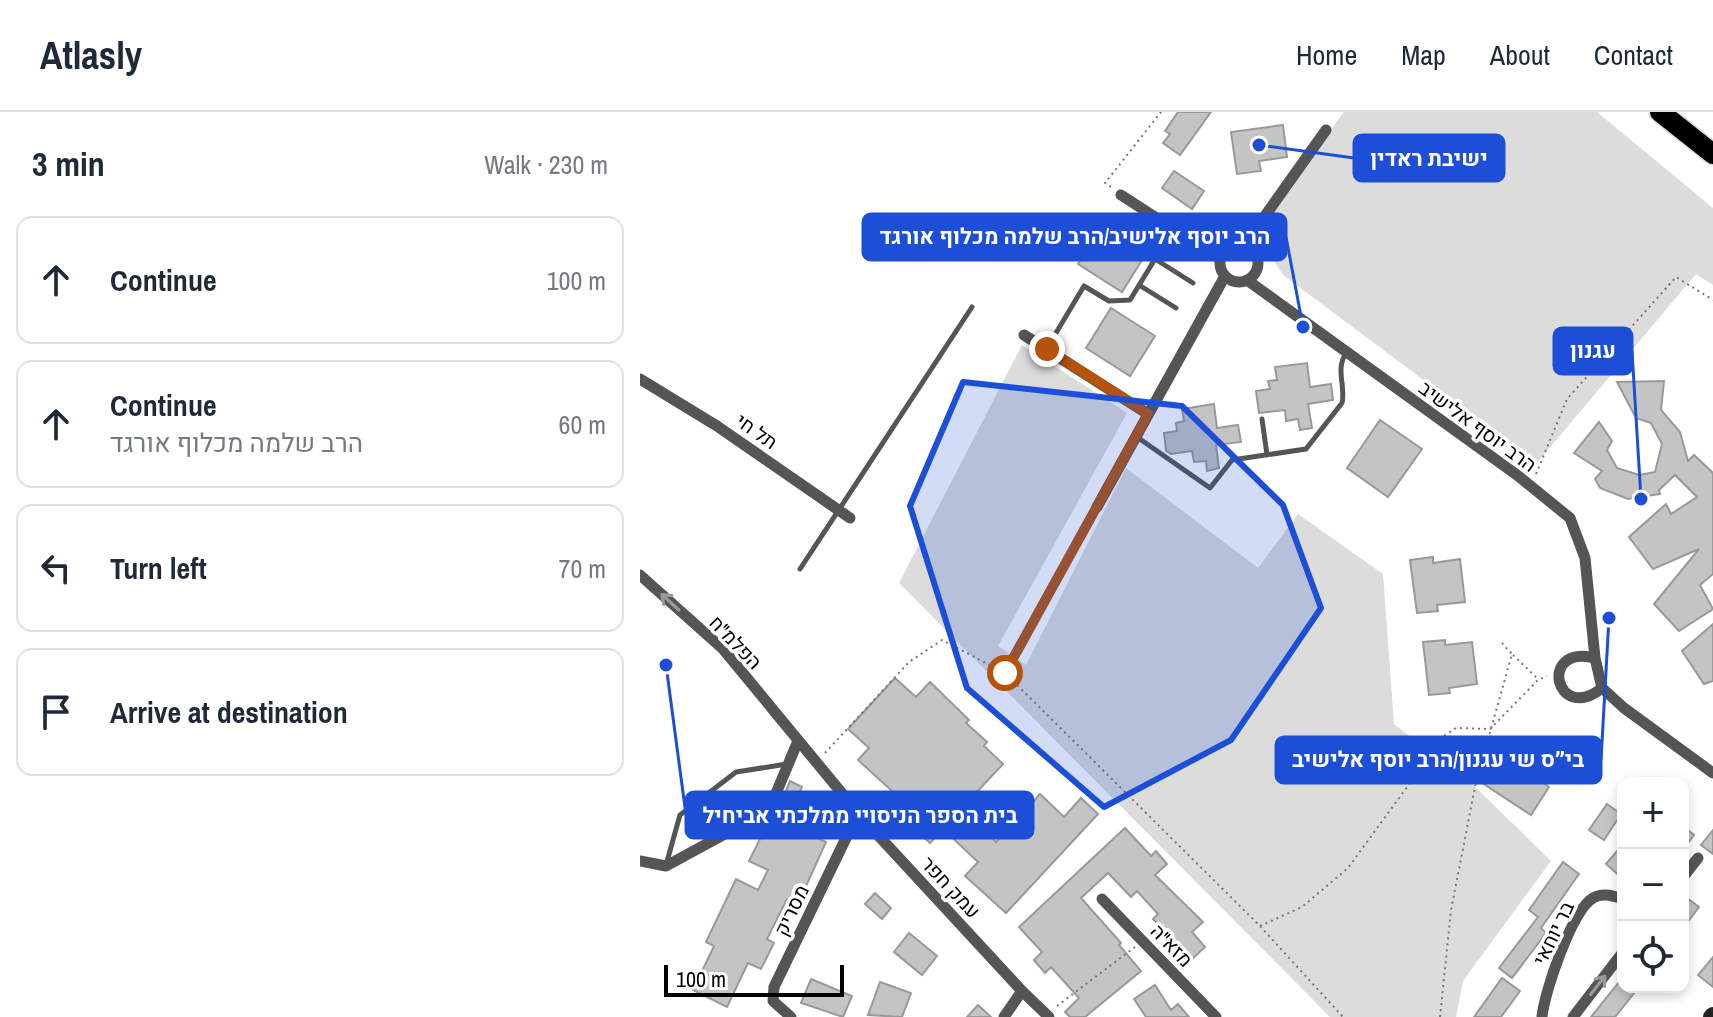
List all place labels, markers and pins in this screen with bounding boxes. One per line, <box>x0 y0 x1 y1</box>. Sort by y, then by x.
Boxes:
callout: ישיבת ראדין <box>1354 135 1504 181</box>
callout: הרב יוסף אלישיב/הרב שלמה מכלוף אורגד <box>863 214 1286 260</box>
callout: עגנון <box>1554 328 1632 374</box>
callout: בי״ס שי עגנון/הרב יוסף אלישיב <box>1276 737 1601 783</box>
callout: בית הספר הניסויי ממלכתי אביחיל <box>686 792 1033 838</box>

